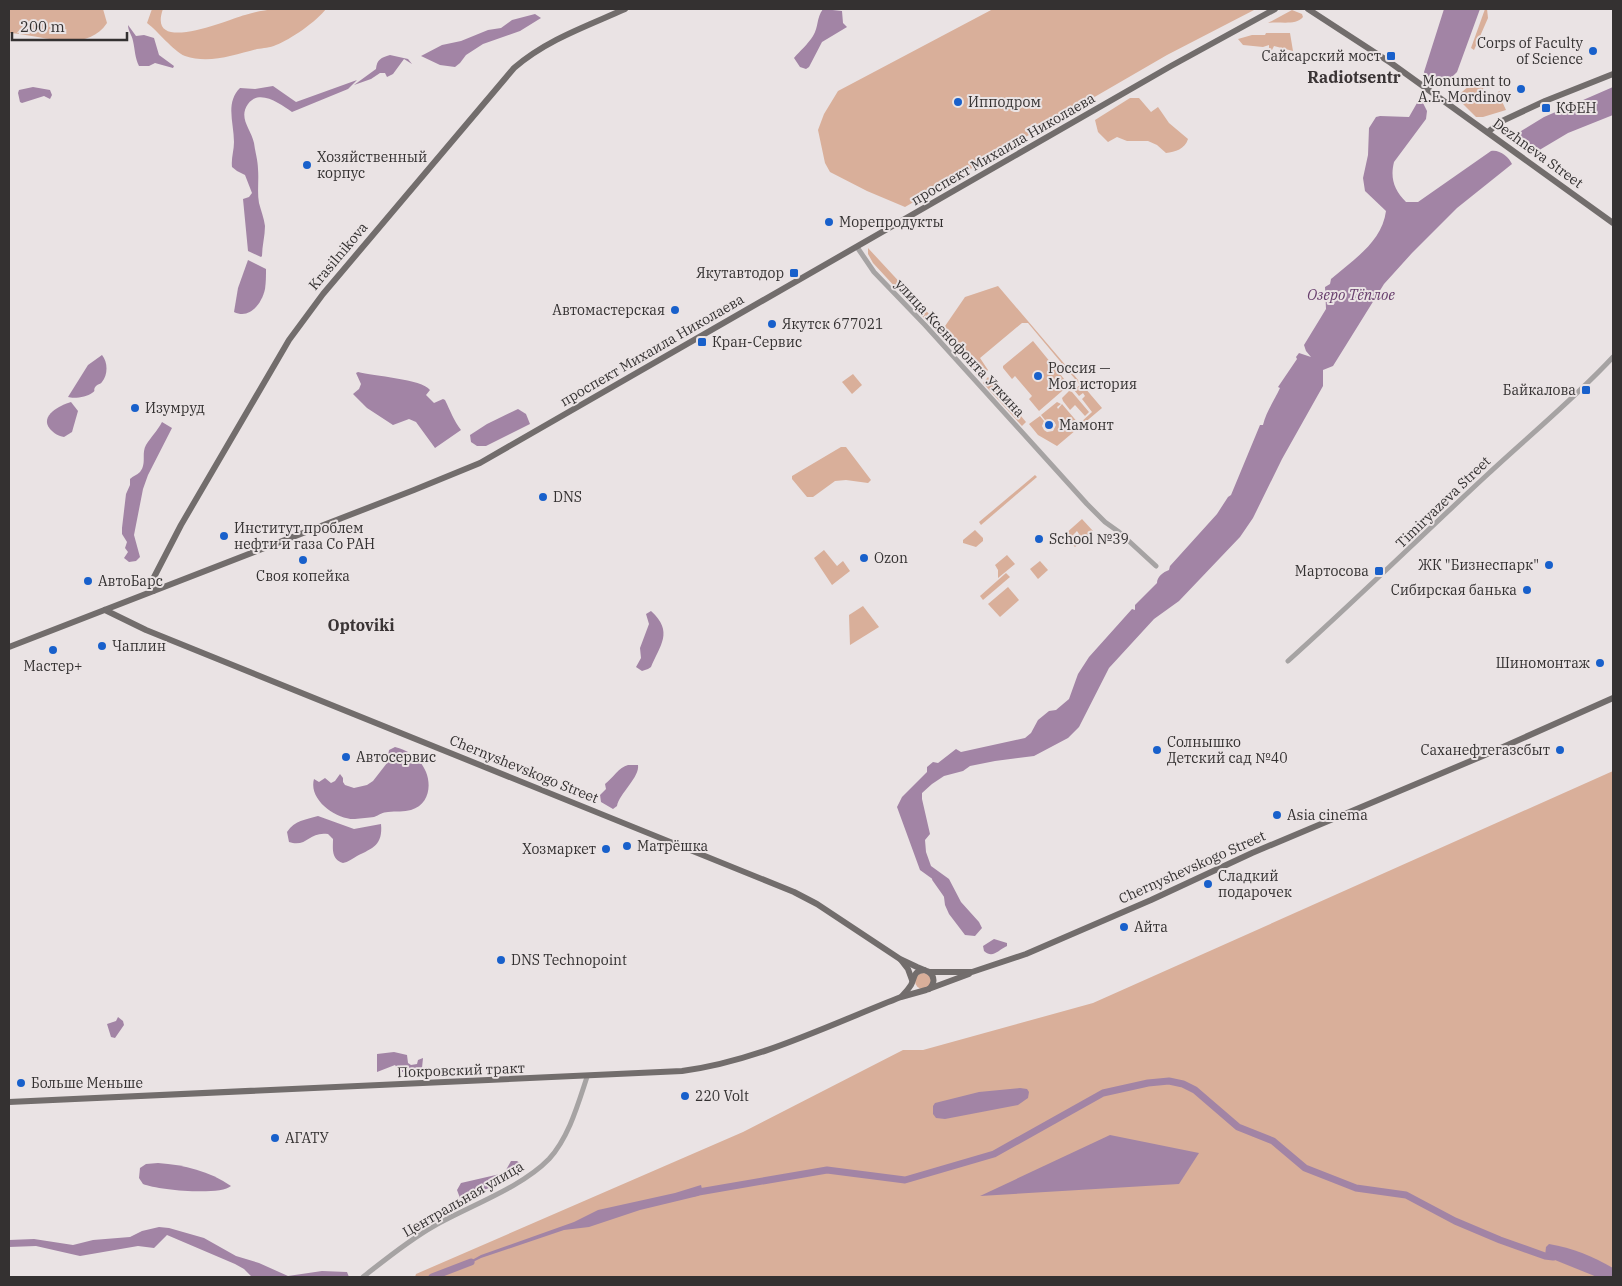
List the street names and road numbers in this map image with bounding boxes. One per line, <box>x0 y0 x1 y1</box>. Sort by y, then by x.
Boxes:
street label: проспект Михаила Николаева <box>908 89 1099 209</box>
street label: Dezhneva Street <box>1489 114 1587 192</box>
street label: Krasilnikova <box>304 218 372 294</box>
street label: улица Ксенофонта Уткина <box>891 275 1029 421</box>
street label: проспект Михаила Николаева <box>557 290 748 410</box>
street label: Timiryazeva Street <box>1392 452 1494 552</box>
street label: Chernyshevskogo Street <box>447 731 601 807</box>
street label: Chernyshevskogo Street <box>1116 826 1268 908</box>
street label: Покровский тракт <box>397 1059 525 1081</box>
street label: Центральная улица <box>399 1157 527 1241</box>

